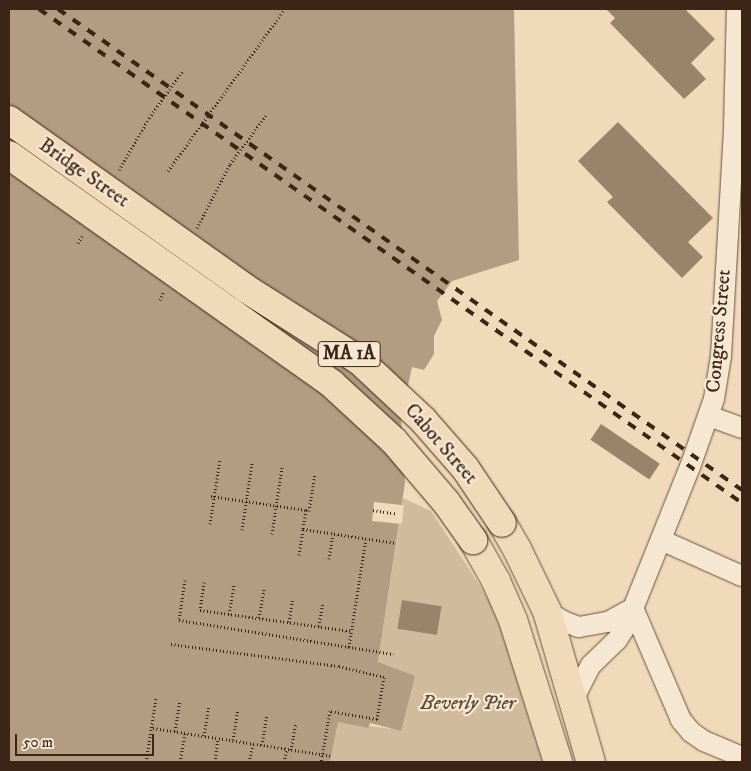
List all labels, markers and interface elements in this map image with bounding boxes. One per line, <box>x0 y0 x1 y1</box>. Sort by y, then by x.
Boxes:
street label: Bridge Street <box>34 133 134 213</box>
street label: Congress Street <box>702 268 736 394</box>
road number: MA 1A <box>316 338 382 370</box>
street label: Cabot Street <box>400 399 482 489</box>
park label: Beverly Pier <box>421 691 515 715</box>
scale bar <box>18 724 156 756</box>
text: 50 m <box>23 733 53 752</box>

